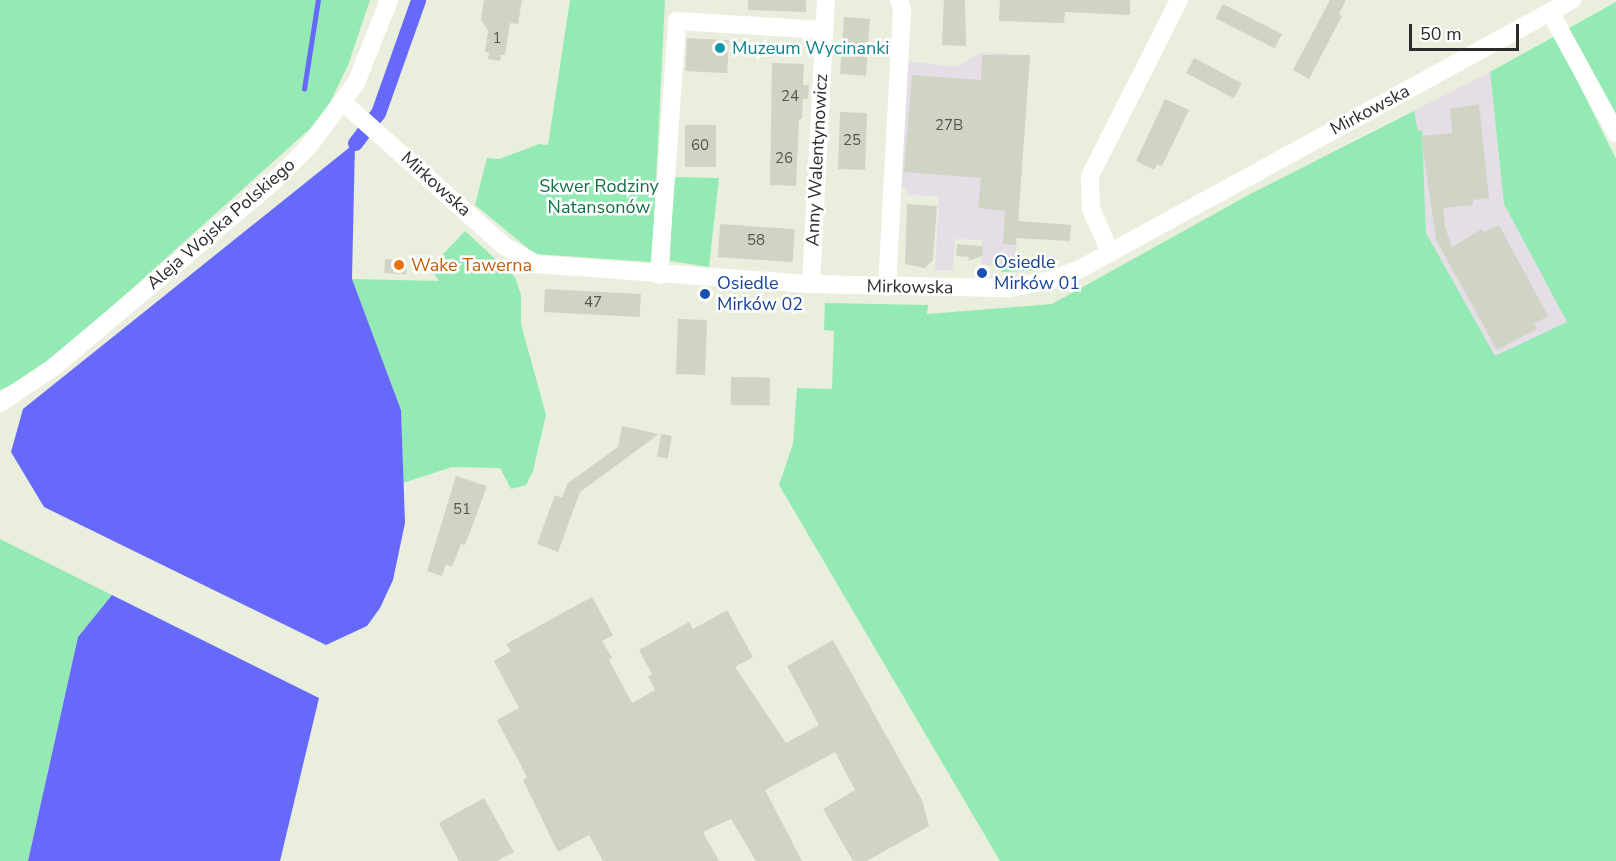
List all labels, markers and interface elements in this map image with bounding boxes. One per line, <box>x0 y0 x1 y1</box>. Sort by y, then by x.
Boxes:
scale bar <box>1412 12 1522 50</box>
text: 50 m <box>1420 22 1462 46</box>
house number: 1 <box>493 30 501 48</box>
place label: Muzeum Wycinanki <box>732 37 889 59</box>
marker: Muzeum Wycinanki <box>713 41 727 55</box>
street label: Anny Walentynowicz <box>802 73 832 247</box>
street label: Mirkowska <box>1327 80 1413 140</box>
house number: 24 <box>781 88 799 106</box>
house number: 27B <box>935 117 963 135</box>
house number: 25 <box>843 132 861 150</box>
house number: 60 <box>691 137 709 155</box>
street label: Mirkowska <box>397 147 475 221</box>
house number: 26 <box>775 150 793 168</box>
street label: Aleja Wojska Polskiego <box>142 154 300 294</box>
park label: Skwer Rodziny Natansonów <box>539 176 659 219</box>
house number: 58 <box>747 232 765 250</box>
place label: Osiedle Mirków 01 <box>994 252 1080 294</box>
place label: Wake Tawerna <box>411 254 532 276</box>
marker: Wake Tawerna <box>392 258 406 272</box>
marker: Osiedle Mirków 01 <box>975 266 989 280</box>
place label: Osiedle Mirków 02 <box>717 273 803 316</box>
street label: Mirkowska <box>866 275 954 299</box>
marker: Osiedle Mirków 02 <box>698 287 712 301</box>
house number: 47 <box>584 294 602 312</box>
house number: 51 <box>453 501 471 519</box>

